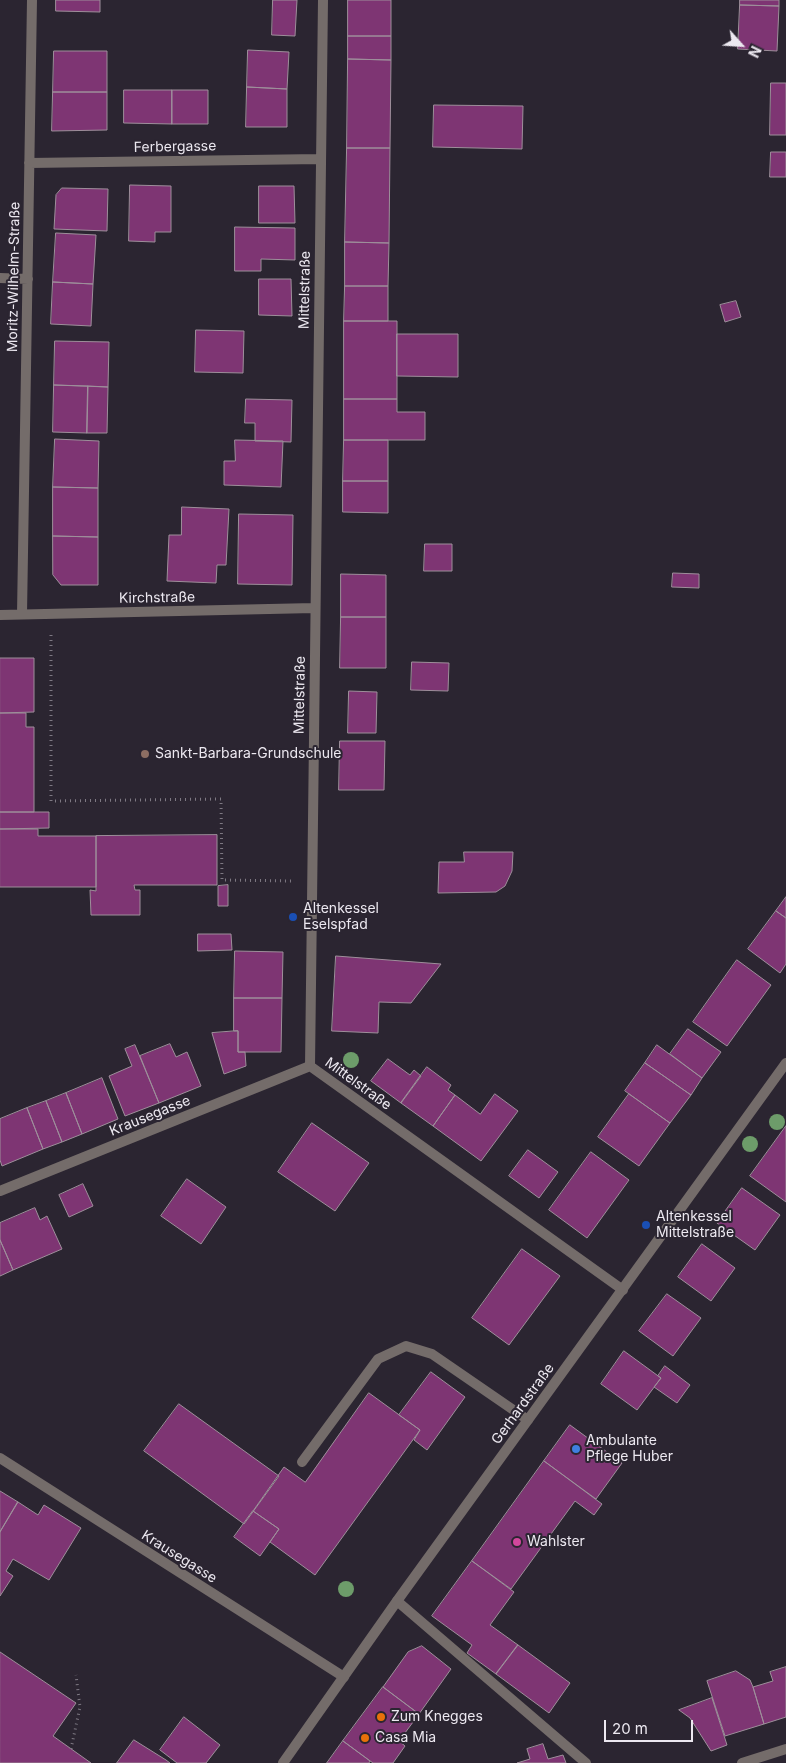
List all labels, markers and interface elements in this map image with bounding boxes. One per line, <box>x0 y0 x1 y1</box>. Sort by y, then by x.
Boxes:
north arrow <box>716 20 766 70</box>
text: N <box>745 43 765 60</box>
street label: Ferbergasse <box>134 138 216 156</box>
street label: Moritz-Wilhelm-Straße <box>4 202 24 352</box>
street label: Mittelstraße <box>296 251 314 329</box>
street label: Kirchstraße <box>119 589 195 607</box>
street label: Mittelstraße <box>291 656 309 734</box>
place label: Sankt-Barbara-Grundschule <box>155 746 342 762</box>
marker: Sankt-Barbara-Grundschule <box>139 748 151 760</box>
place label: Altenkessel Eselspfad <box>303 901 379 934</box>
marker: Altenkessel Eselspfad <box>287 911 299 923</box>
street label: Mittelstraße <box>321 1054 395 1114</box>
street label: Krausegasse <box>107 1092 193 1140</box>
place label: Altenkessel Mittelstraße <box>656 1209 734 1242</box>
marker: Altenkessel Mittelstraße <box>640 1219 652 1231</box>
street label: Gerhardstraße <box>488 1360 558 1448</box>
place label: Ambulante Pflege Huber <box>586 1433 673 1465</box>
marker: Ambulante Pflege Huber <box>570 1443 582 1455</box>
street label: Krausegasse <box>138 1527 220 1587</box>
place label: Wahlster <box>527 1534 585 1550</box>
marker: Wahlster <box>511 1536 523 1548</box>
place label: Zum Knegges <box>391 1709 483 1725</box>
scale bar <box>606 1710 695 1742</box>
marker: Zum Knegges <box>375 1711 387 1723</box>
text: 20 m <box>612 1719 648 1738</box>
place label: Casa Mia <box>375 1730 436 1746</box>
marker: Casa Mia <box>359 1732 371 1744</box>

